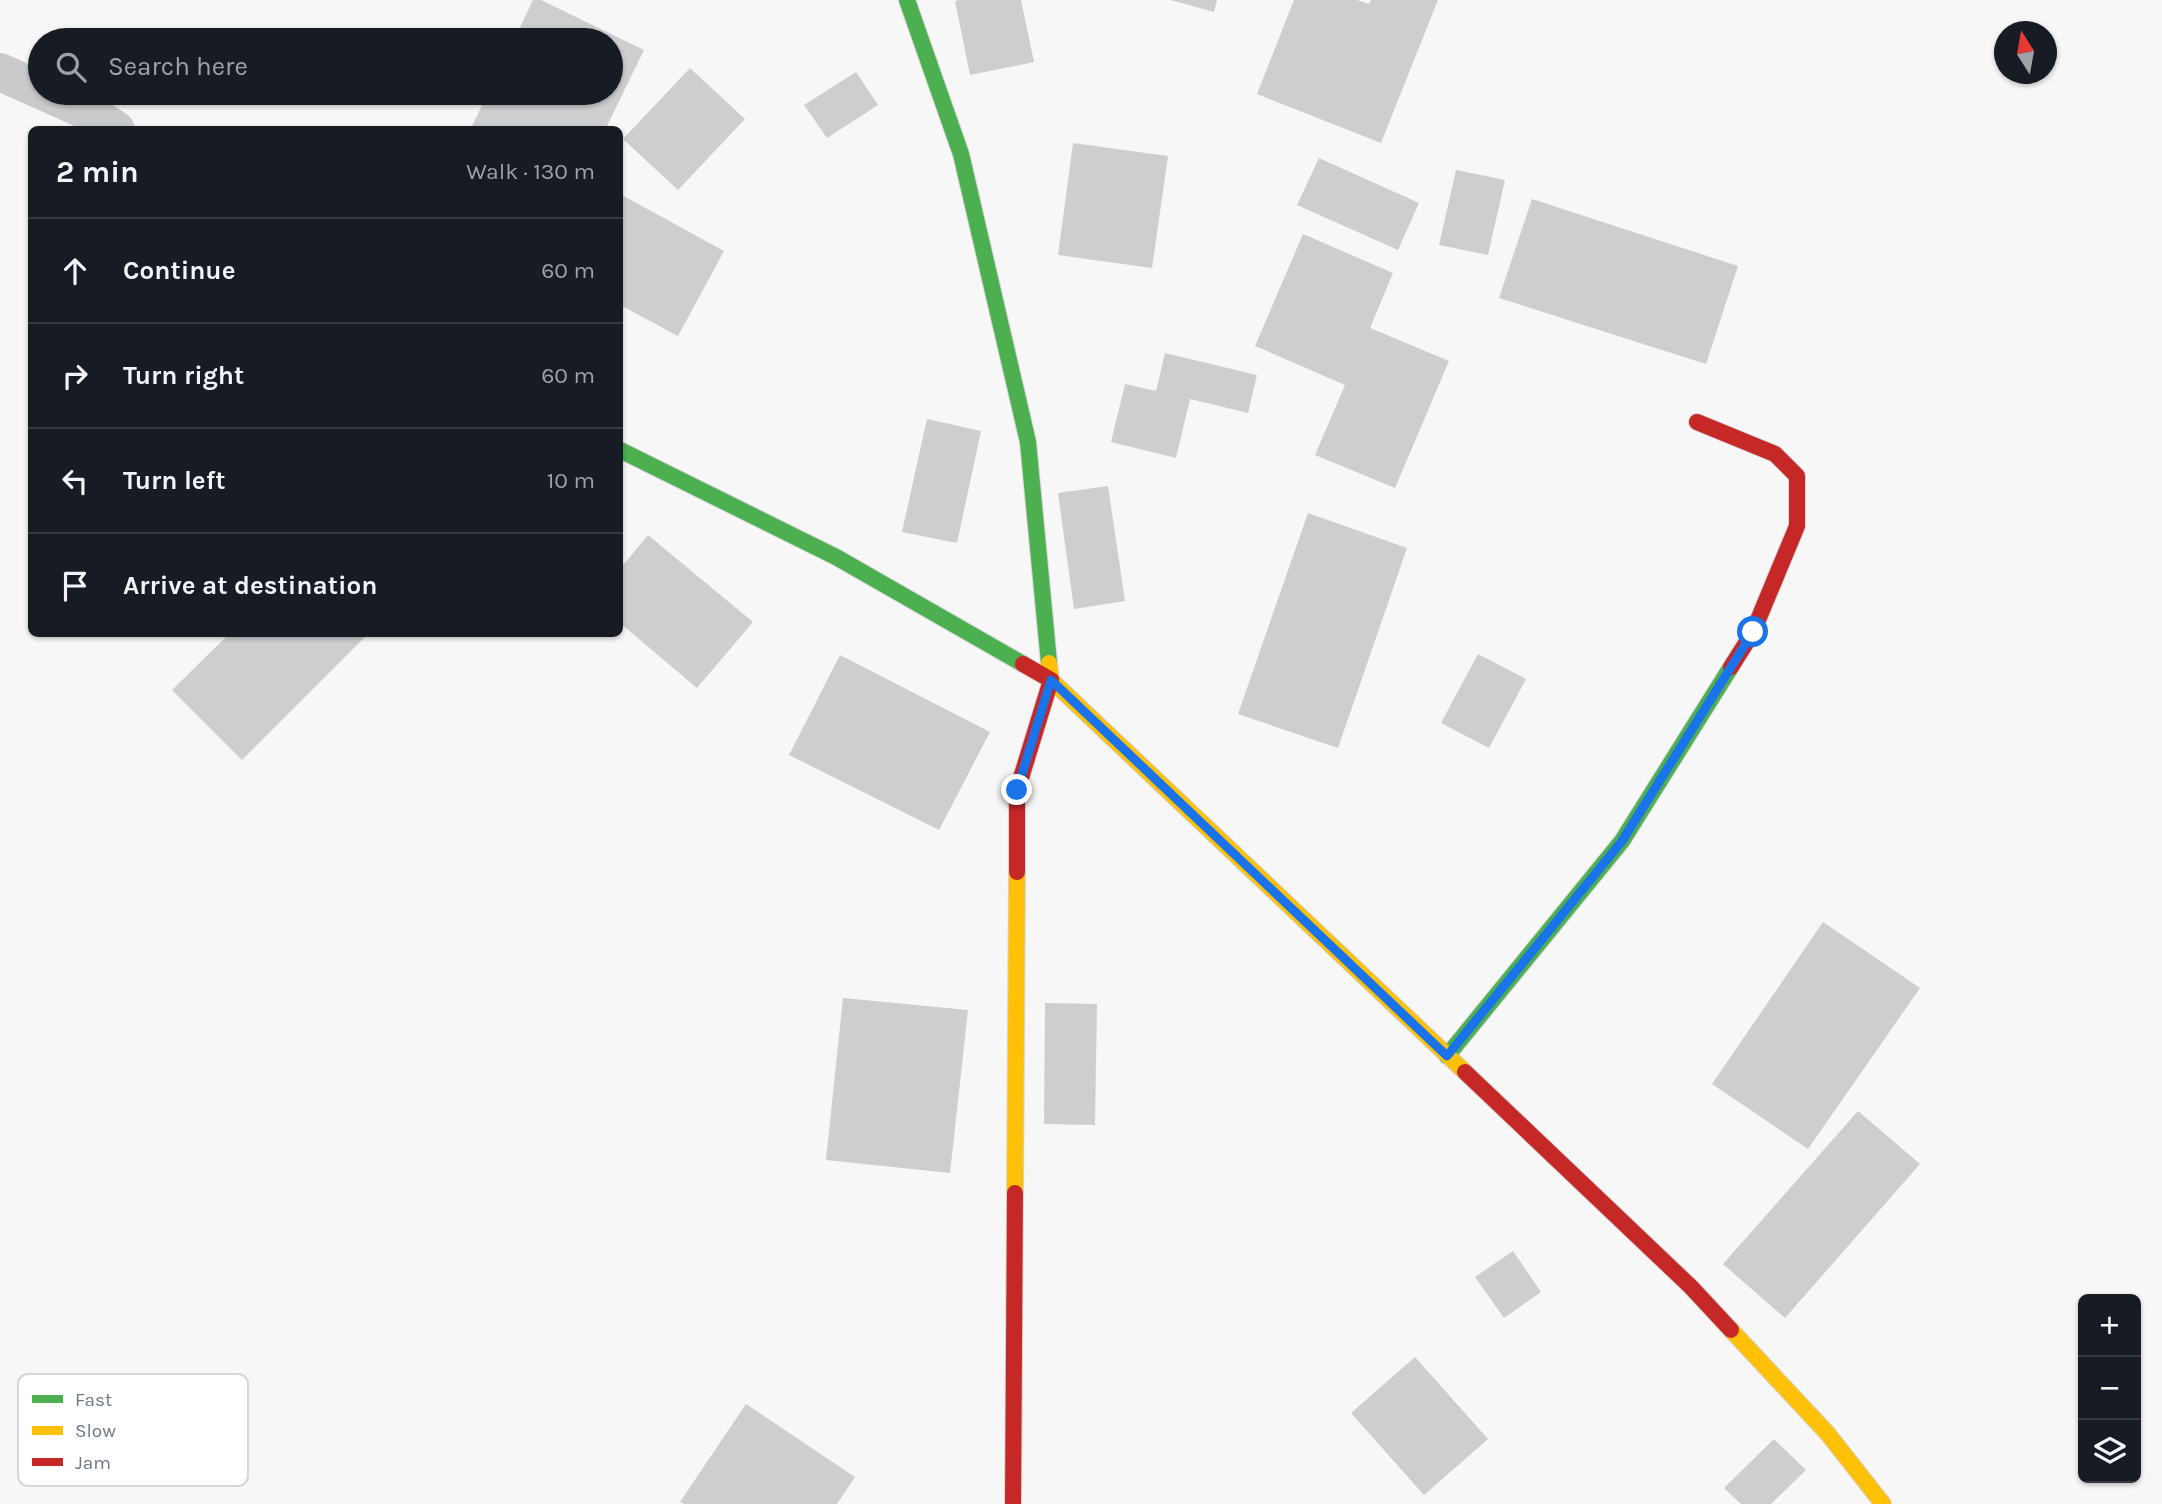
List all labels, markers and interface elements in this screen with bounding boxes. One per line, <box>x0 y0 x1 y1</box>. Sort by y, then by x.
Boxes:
north arrow <box>1994 21 2057 84</box>
search box <box>28 28 623 105</box>
icon: search <box>52 48 90 86</box>
text: Search here <box>108 51 248 82</box>
text: 2 min <box>56 154 139 190</box>
text: Walk · 130 m <box>466 158 595 185</box>
icon: ahead <box>56 252 94 290</box>
text: Continue <box>123 255 235 286</box>
text: 60 m <box>541 257 595 284</box>
icon: right <box>56 357 94 395</box>
text: Turn right <box>123 360 244 391</box>
text: 60 m <box>541 362 595 389</box>
icon: left <box>56 462 94 500</box>
text: Turn left <box>123 465 225 496</box>
text: 10 m <box>547 467 595 494</box>
icon: arrive <box>56 567 94 605</box>
text: Arrive at destination <box>123 570 377 601</box>
route start <box>1737 616 1768 647</box>
route end <box>1001 774 1032 805</box>
map controls <box>2078 1294 2141 1483</box>
button: + <box>2078 1294 2141 1357</box>
button: − <box>2078 1357 2141 1420</box>
legend <box>18 1374 248 1486</box>
text: Fast <box>75 1389 112 1411</box>
text: Slow <box>75 1420 116 1442</box>
button: layers <box>2078 1420 2141 1483</box>
text: Jam <box>75 1452 111 1474</box>

